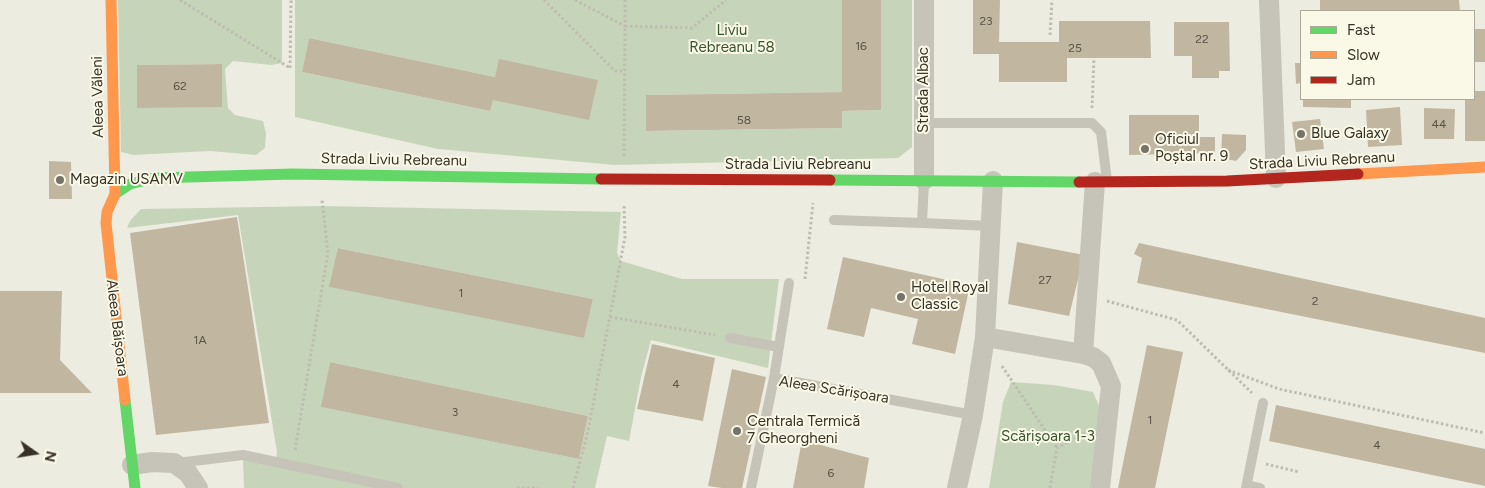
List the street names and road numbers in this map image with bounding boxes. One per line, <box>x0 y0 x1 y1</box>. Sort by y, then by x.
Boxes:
street label: Strada Albac <box>915 47 933 133</box>
street label: Aleea Văleni <box>88 56 108 138</box>
street label: Strada Liviu Rebreanu <box>1248 148 1396 174</box>
street label: Strada Liviu Rebreanu <box>321 150 467 170</box>
street label: Strada Liviu Rebreanu <box>725 156 871 174</box>
street label: Aleea Băișoara <box>102 278 132 378</box>
street label: Aleea Scărișoara <box>778 372 890 408</box>

